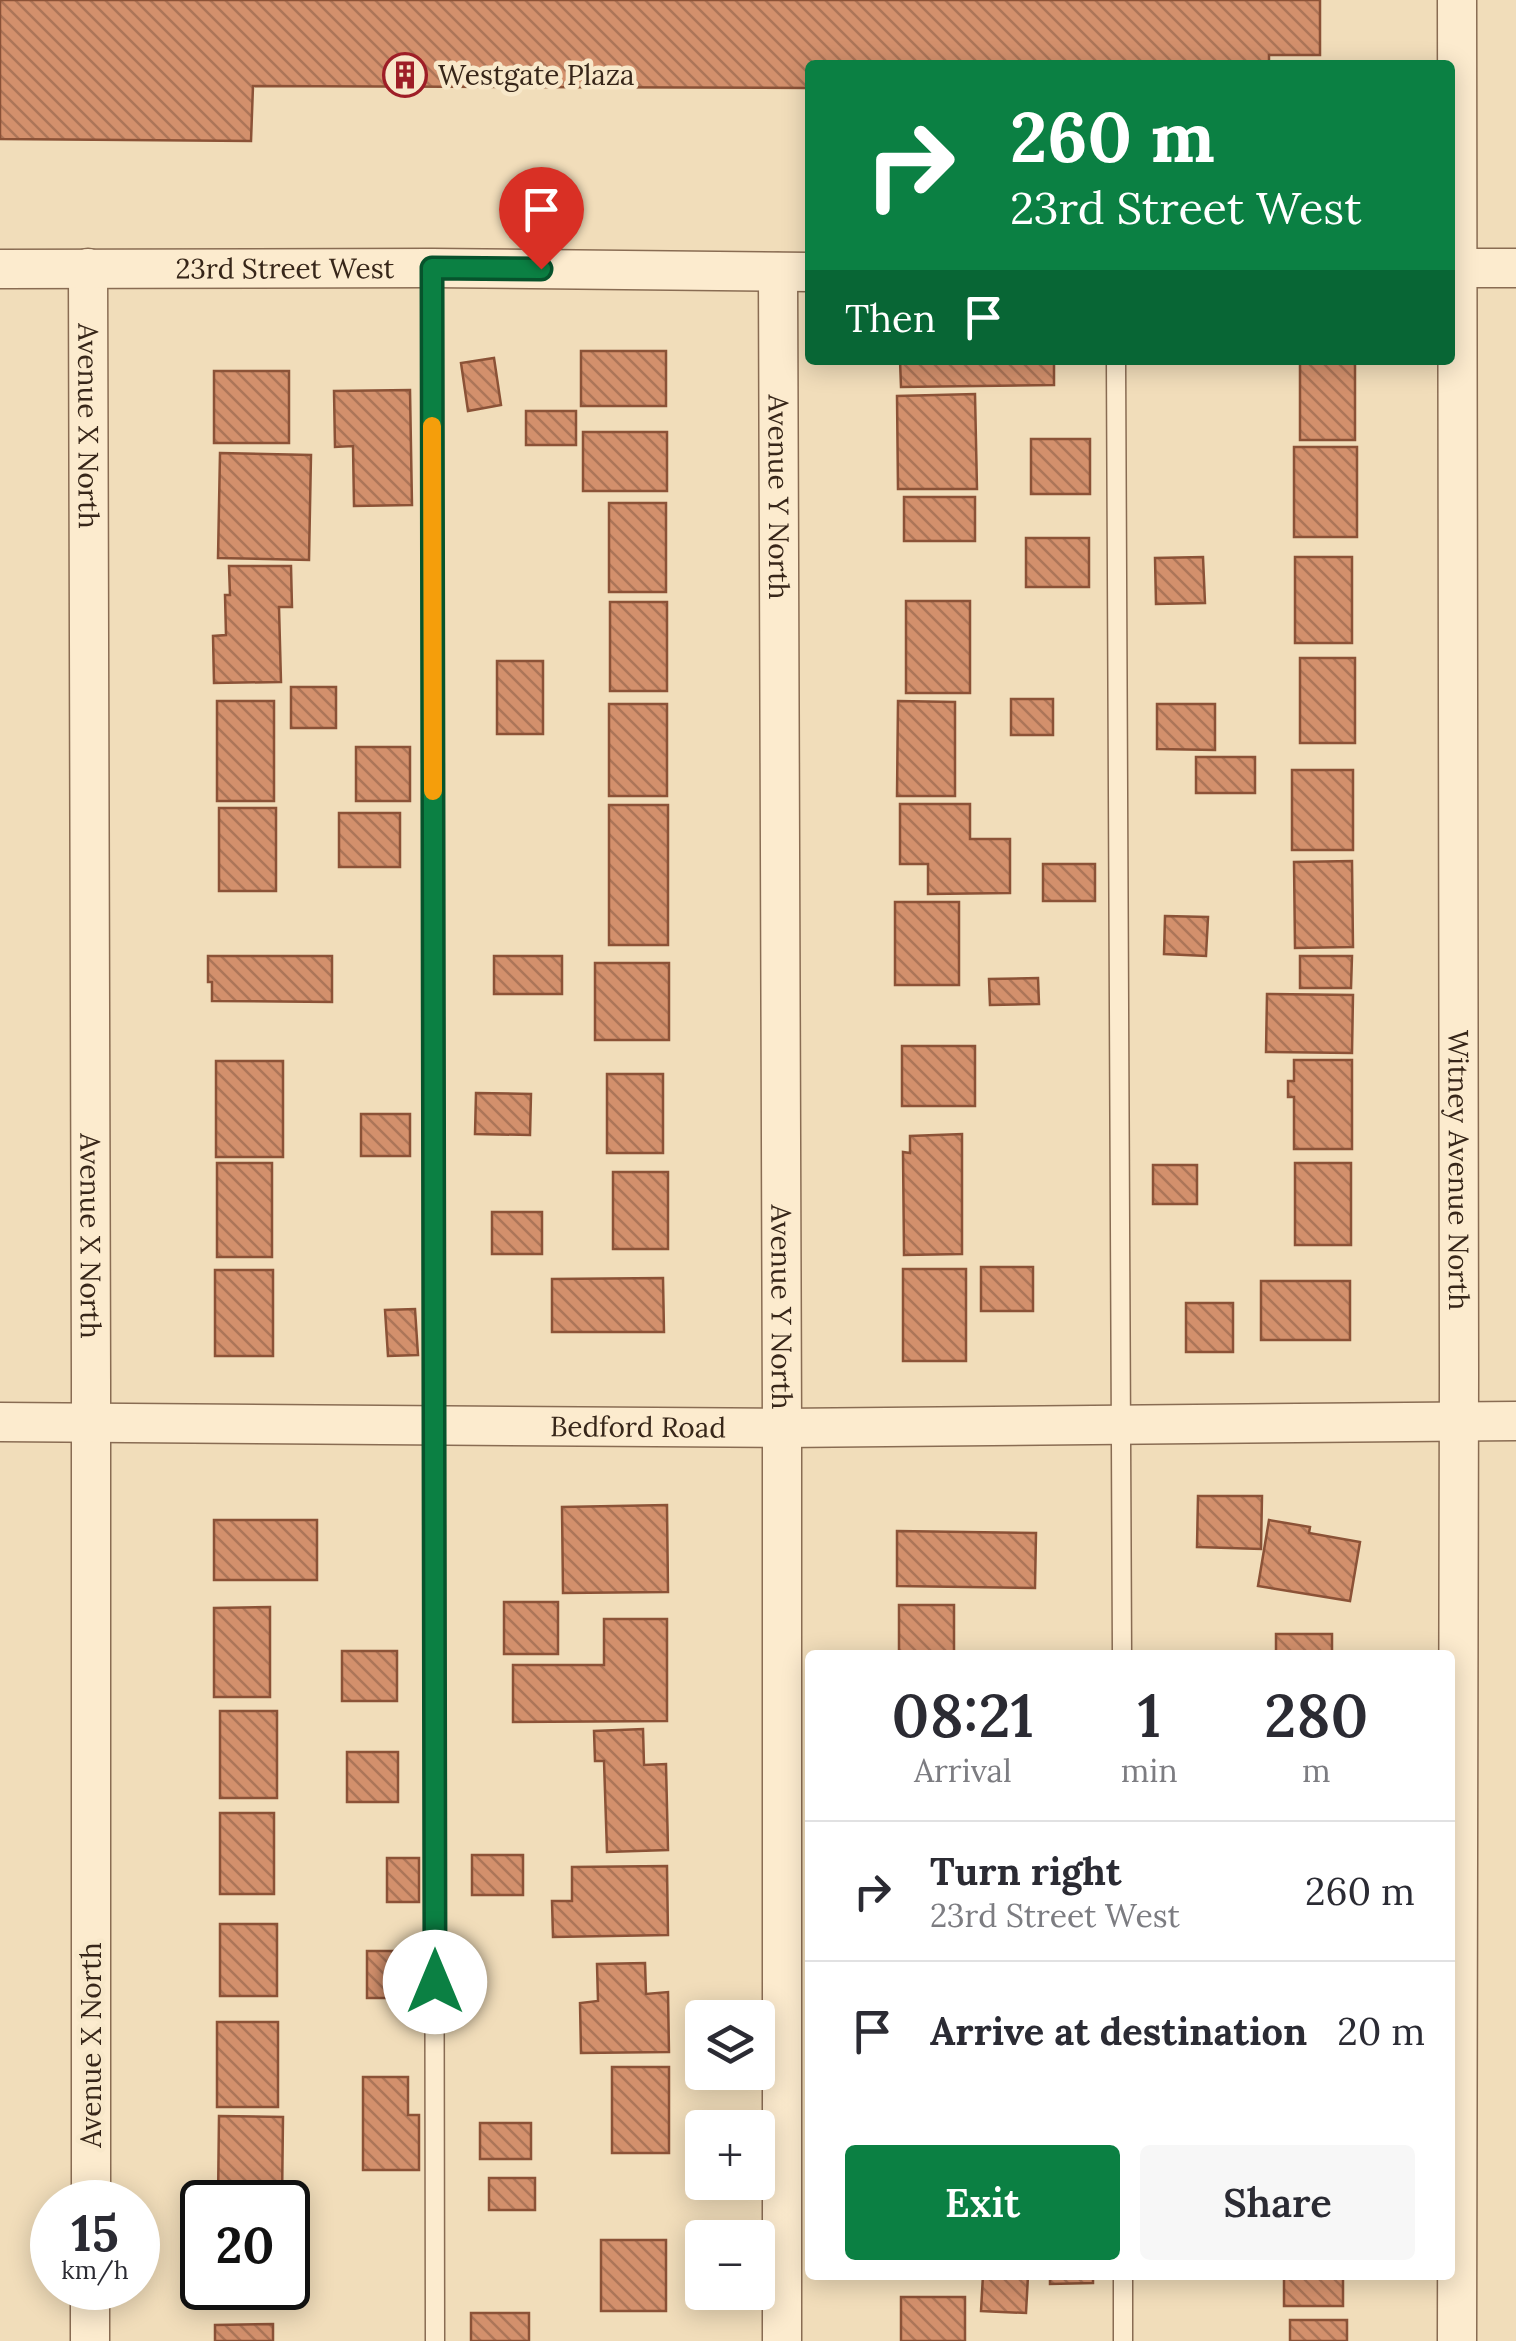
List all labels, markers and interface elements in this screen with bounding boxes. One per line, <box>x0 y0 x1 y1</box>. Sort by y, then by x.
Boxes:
building icon: Westgate Plaza <box>382 52 428 98</box>
place label: Westgate Plaza <box>438 57 634 93</box>
text: 260 m <box>1010 92 1215 181</box>
icon: right <box>845 100 975 230</box>
pin <box>499 167 584 270</box>
text: 23rd Street West <box>1010 179 1362 236</box>
icon: arrive <box>514 182 569 237</box>
street label: 23rd Street West <box>176 250 395 287</box>
icon: arrive <box>956 290 1011 345</box>
text: Then <box>845 294 936 342</box>
street label: Avenue X North <box>70 322 107 529</box>
street label: Avenue Y North <box>760 393 797 600</box>
street label: Witney Avenue North <box>1440 1030 1477 1310</box>
street label: Avenue X North <box>72 1132 109 1339</box>
street label: Avenue Y North <box>763 1203 800 1410</box>
street label: Bedford Road <box>550 1408 726 1446</box>
text: 08:21 <box>892 1677 1034 1753</box>
text: 1 <box>1137 1677 1161 1753</box>
text: 280 <box>1264 1677 1368 1753</box>
text: Arrival <box>914 1750 1012 1791</box>
text: min <box>1121 1750 1178 1791</box>
text: m <box>1302 1750 1331 1791</box>
text: Turn right <box>930 1847 1121 1895</box>
icon: right <box>845 1864 900 1919</box>
text: 260 m <box>1305 1867 1415 1915</box>
text: 23rd Street West <box>930 1895 1180 1936</box>
position arrow <box>383 1930 487 2034</box>
street label: Avenue X North <box>73 1942 109 2149</box>
map controls <box>685 2000 775 2310</box>
button: layers <box>685 2000 775 2090</box>
icon: arrive <box>845 2004 900 2059</box>
text: Arrive at destination <box>930 2007 1307 2055</box>
text: 20 m <box>1337 2007 1425 2055</box>
button: + <box>685 2110 775 2200</box>
button: Exit <box>845 2145 1120 2260</box>
button: Share <box>1140 2145 1415 2260</box>
speed limit sign: 20 <box>180 2180 310 2310</box>
text: 15 <box>71 2201 119 2265</box>
button: − <box>685 2220 775 2310</box>
text: km/h <box>61 2254 129 2286</box>

